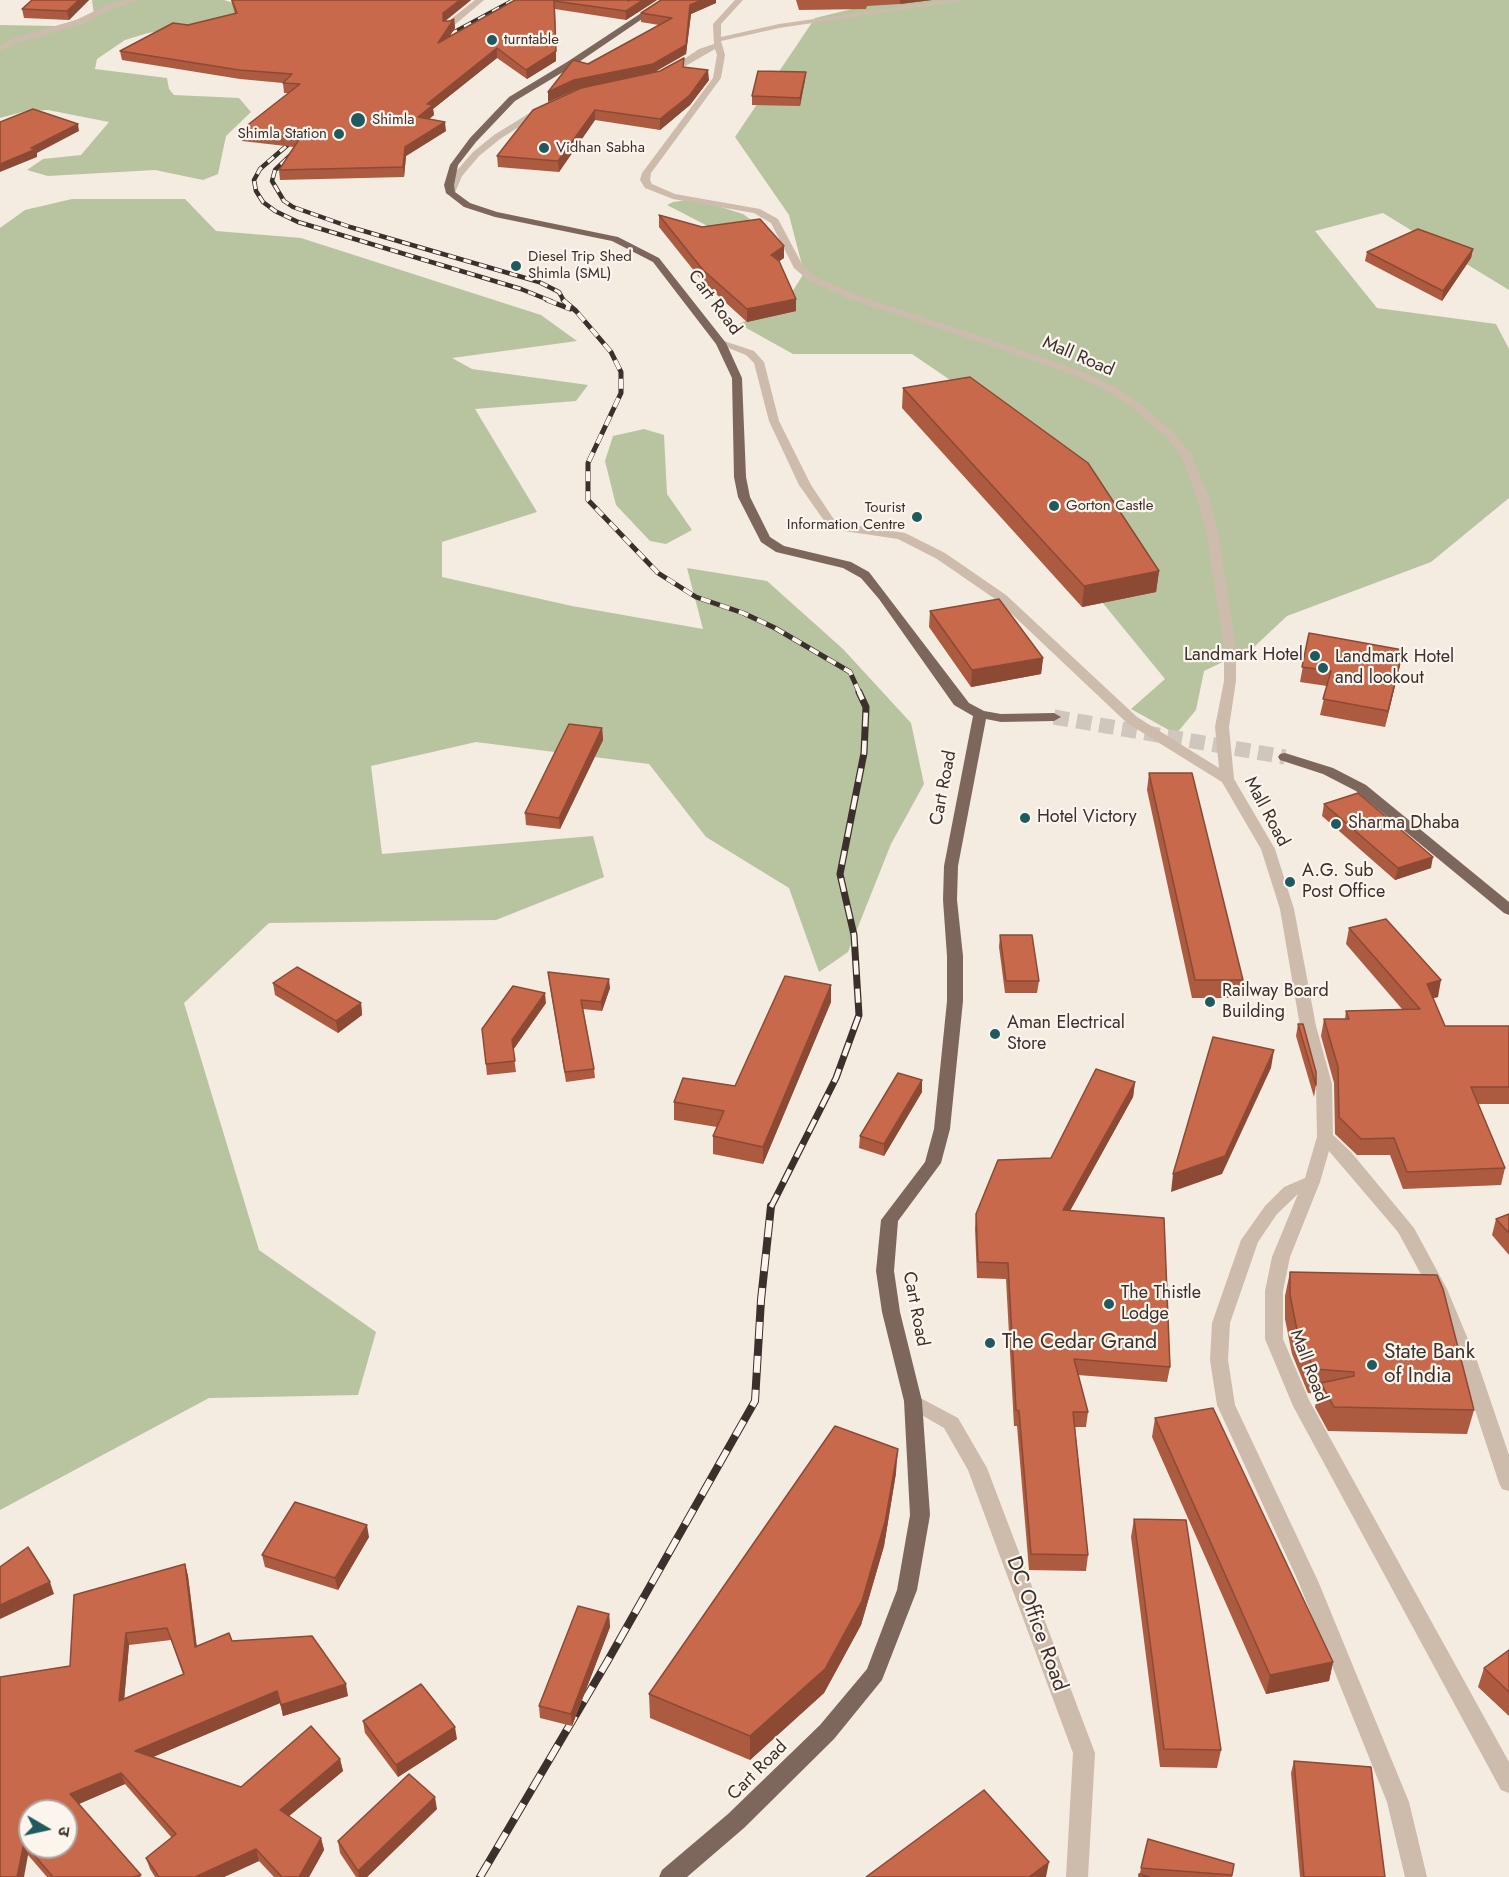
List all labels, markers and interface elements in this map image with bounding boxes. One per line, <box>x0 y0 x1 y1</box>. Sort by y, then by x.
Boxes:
place label: turntable <box>504 31 559 49</box>
marker: turntable <box>485 33 499 47</box>
marker: Shimla <box>349 111 367 129</box>
place label: Shimla <box>372 111 414 129</box>
place label: Shimla Station <box>238 125 327 143</box>
marker: Shimla Station <box>332 127 346 141</box>
place label: Vidhan Sabha <box>556 139 645 157</box>
marker: Vidhan Sabha <box>537 141 551 155</box>
place label: Diesel Trip Shed Shimla (SML) <box>528 248 632 283</box>
marker: Diesel Trip Shed Shimla (SML) <box>509 259 523 273</box>
street label: Cart Road <box>683 266 745 340</box>
street label: Mall Road <box>1039 332 1117 382</box>
place label: Gorton Castle <box>1066 497 1153 515</box>
place label: Tourist Information Centre <box>787 499 905 534</box>
marker: Gorton Castle <box>1047 499 1061 513</box>
marker: Tourist Information Centre <box>910 510 924 524</box>
place label: Landmark Hotel <box>1184 645 1303 667</box>
place label: Landmark Hotel and lookout <box>1335 647 1454 690</box>
marker: Landmark Hotel <box>1308 649 1322 663</box>
marker: Landmark Hotel and lookout <box>1316 661 1330 675</box>
street label: Cart Road <box>926 749 962 827</box>
street label: Mall Road <box>1239 773 1293 851</box>
place label: Hotel Victory <box>1037 807 1137 829</box>
marker: Hotel Victory <box>1018 811 1032 825</box>
place label: Sharma Dhaba <box>1348 813 1460 835</box>
marker: Sharma Dhaba <box>1329 817 1343 831</box>
place label: A.G. Sub Post Office <box>1302 861 1385 904</box>
marker: A.G. Sub Post Office <box>1283 875 1297 889</box>
place label: Railway Board Building <box>1222 981 1329 1024</box>
marker: Railway Board Building <box>1203 995 1217 1009</box>
place label: Aman Electrical Store <box>1007 1013 1125 1056</box>
marker: Aman Electrical Store <box>988 1027 1002 1041</box>
street label: Cart Road <box>897 1270 933 1348</box>
place label: The Thistle Lodge <box>1121 1283 1201 1326</box>
marker: The Thistle Lodge <box>1102 1297 1116 1311</box>
street label: Mall Road <box>1284 1327 1332 1405</box>
place label: The Cedar Grand <box>1002 1330 1157 1356</box>
marker: The Cedar Grand <box>983 1336 997 1350</box>
place label: State Bank of India <box>1384 1340 1475 1390</box>
marker: State Bank of India <box>1365 1358 1379 1372</box>
street label: DC Office Road <box>1000 1553 1072 1695</box>
street label: Cart Road <box>724 1737 792 1805</box>
north arrow <box>18 1799 78 1859</box>
text: उ <box>52 1825 76 1838</box>

